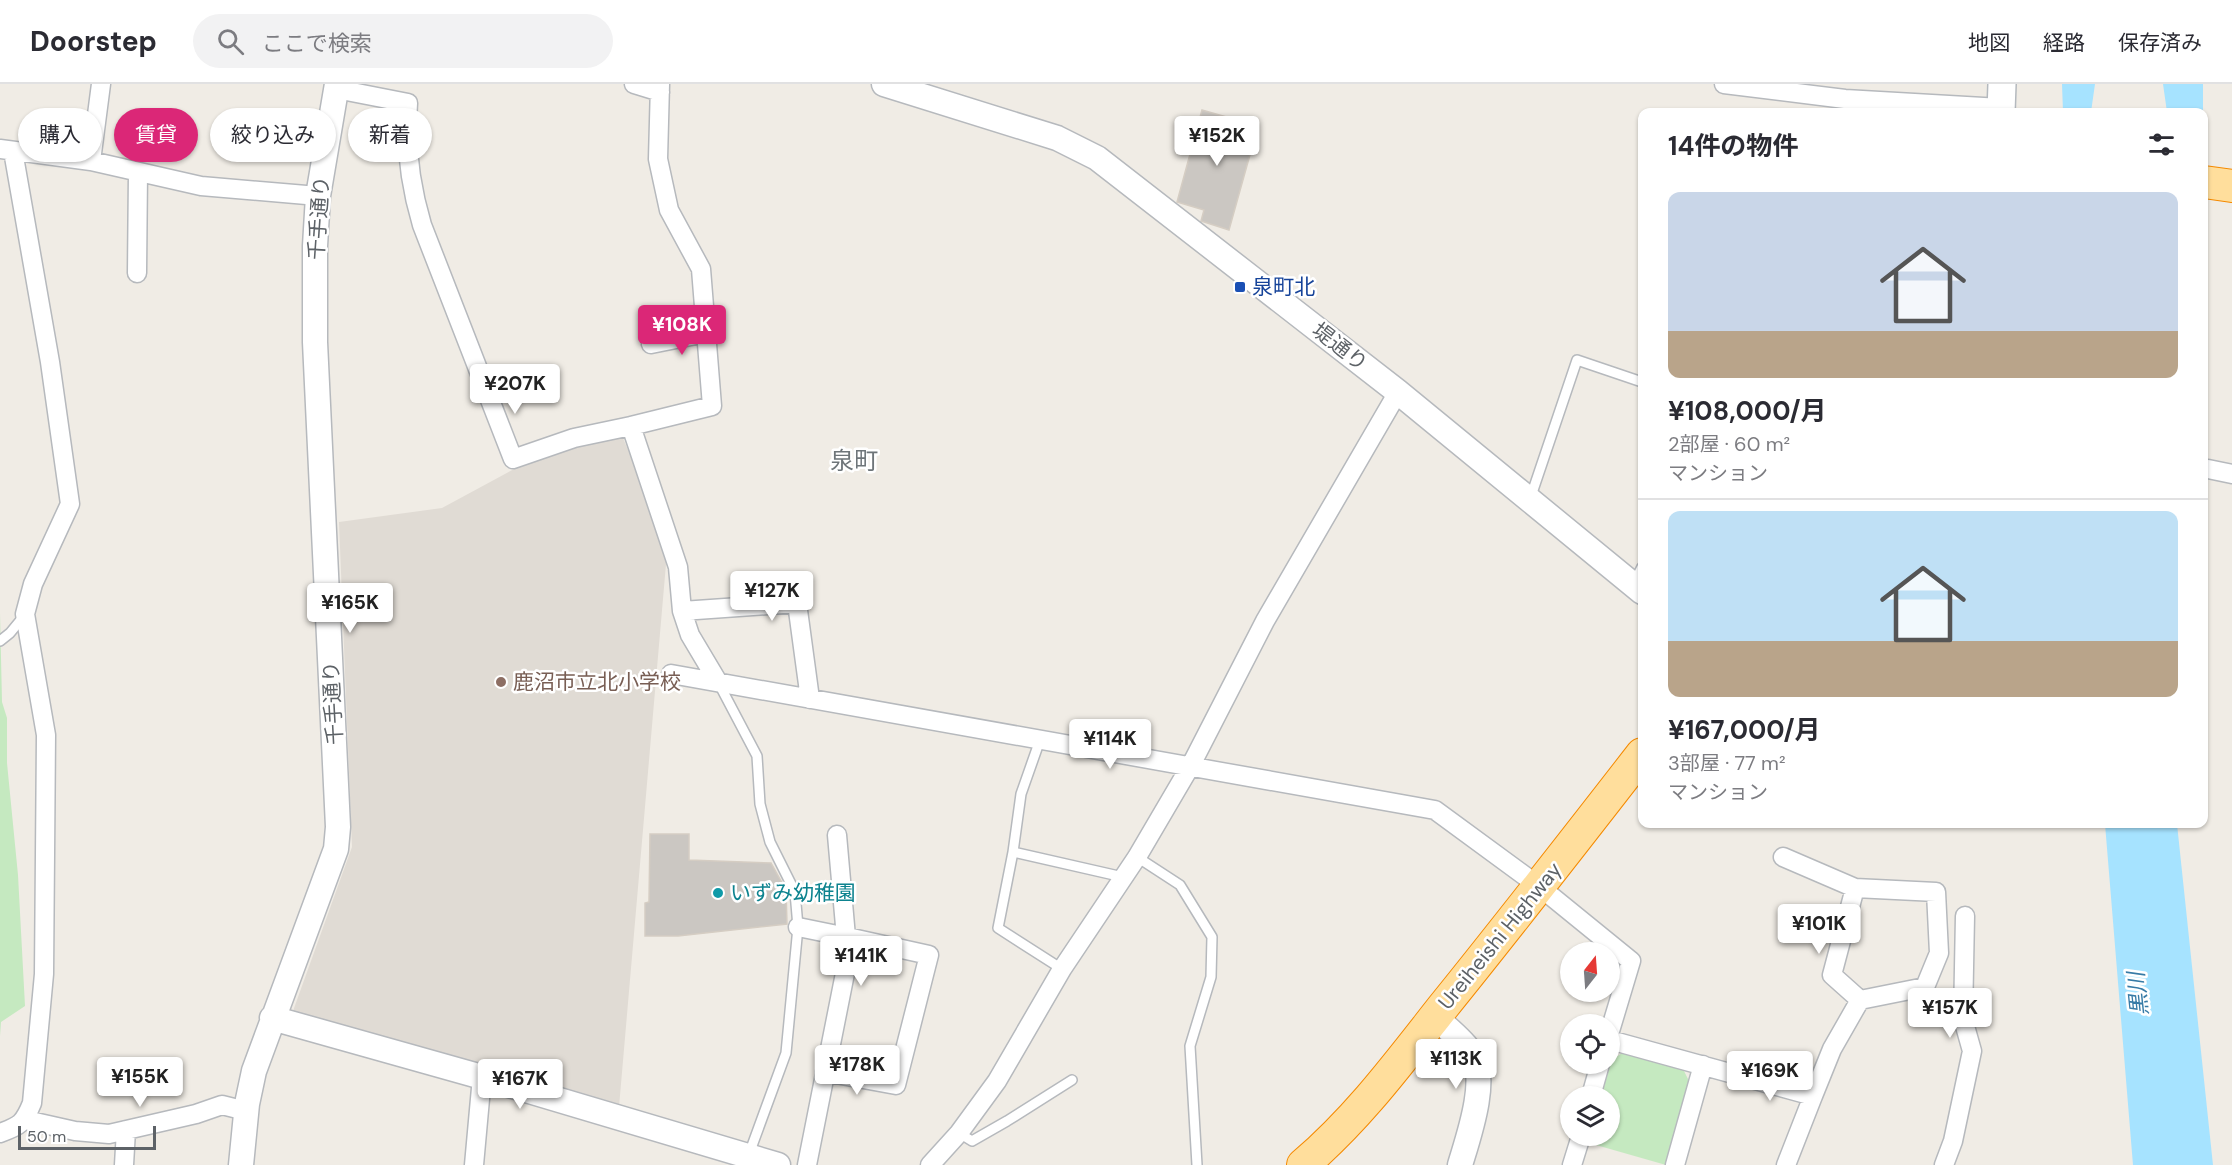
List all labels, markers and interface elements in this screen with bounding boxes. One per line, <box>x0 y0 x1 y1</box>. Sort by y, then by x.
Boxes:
search box <box>193 14 613 68</box>
text: Doorstep <box>30 23 157 60</box>
icon: search <box>214 25 247 58</box>
text: ここで検索 <box>262 29 372 58</box>
text: 地図 <box>1968 29 2010 57</box>
text: 経路 <box>2043 29 2085 57</box>
text: 保存済み <box>2118 29 2202 57</box>
chip: 購入 <box>18 108 102 162</box>
chip: 賃貸 <box>114 108 198 162</box>
chip: 絞り込み <box>210 108 336 162</box>
chip: 新着 <box>348 108 432 162</box>
pin: ¥152K <box>1175 116 1259 167</box>
text: ¥152K <box>1188 122 1246 148</box>
icon: filters <box>2145 128 2178 161</box>
text: 14件の物件 <box>1668 129 1798 163</box>
street label: 千手通り <box>302 175 336 261</box>
icon: home <box>1869 231 1977 339</box>
place label: 泉町北 <box>1252 273 1315 301</box>
marker: 泉町北 <box>1233 280 1247 294</box>
pin: ¥108K <box>640 305 724 356</box>
text: ¥108K <box>652 311 712 337</box>
street label: 堤通り <box>1307 317 1373 377</box>
pin: ¥207K <box>473 364 557 415</box>
text: ¥207K <box>484 370 546 396</box>
text: ¥108,000/月 <box>1668 394 1827 428</box>
text: 2部屋 · 60 m² <box>1668 431 1790 457</box>
district label: 泉町 <box>830 445 878 476</box>
text: マンション <box>1668 460 1768 486</box>
icon: home <box>1869 550 1977 658</box>
pin: ¥127K <box>730 571 814 622</box>
text: ¥127K <box>744 577 800 603</box>
pin: ¥165K <box>308 583 392 634</box>
text: ¥165K <box>321 589 379 615</box>
street label: 千手通り <box>317 660 349 746</box>
place label: 鹿沼市立北小学校 <box>513 668 681 696</box>
marker: 鹿沼市立北小学校 <box>494 675 508 689</box>
text: ¥167,000/月 <box>1668 713 1821 747</box>
pin: ¥114K <box>1068 719 1152 770</box>
text: ¥114K <box>1083 725 1137 751</box>
text: 3部屋 · 77 m² <box>1668 750 1786 776</box>
text: マンション <box>1668 779 1768 805</box>
street label: Ureiheishi Highway <box>1432 856 1568 1016</box>
place label: いずみ幼稚園 <box>730 879 856 907</box>
marker: いずみ幼稚園 <box>711 886 725 900</box>
pin: ¥101K <box>1777 904 1861 955</box>
text: ¥101K <box>1792 910 1846 936</box>
pin: ¥141K <box>819 936 903 987</box>
text: ¥141K <box>834 942 888 968</box>
north arrow <box>1560 942 1620 1002</box>
map controls <box>1560 942 1620 1146</box>
water label: 黒川 <box>2121 969 2155 1017</box>
pin: ¥157K <box>1908 988 1992 1039</box>
text: ¥157K <box>1922 994 1978 1020</box>
button: locate <box>1560 1014 1620 1074</box>
pin: ¥113K <box>1414 1039 1498 1090</box>
pin: ¥178K <box>815 1045 899 1096</box>
text: ¥113K <box>1430 1045 1482 1071</box>
text: ¥178K <box>829 1051 885 1077</box>
pin: ¥169K <box>1728 1051 1812 1102</box>
pin: ¥155K <box>98 1057 182 1108</box>
text: ¥169K <box>1741 1057 1799 1083</box>
pin: ¥167K <box>478 1059 562 1110</box>
text: ¥155K <box>111 1063 169 1089</box>
text: ¥167K <box>492 1065 548 1091</box>
button: layers <box>1560 1086 1620 1146</box>
scale bar <box>18 1123 156 1150</box>
text: 50 m <box>27 1126 66 1147</box>

